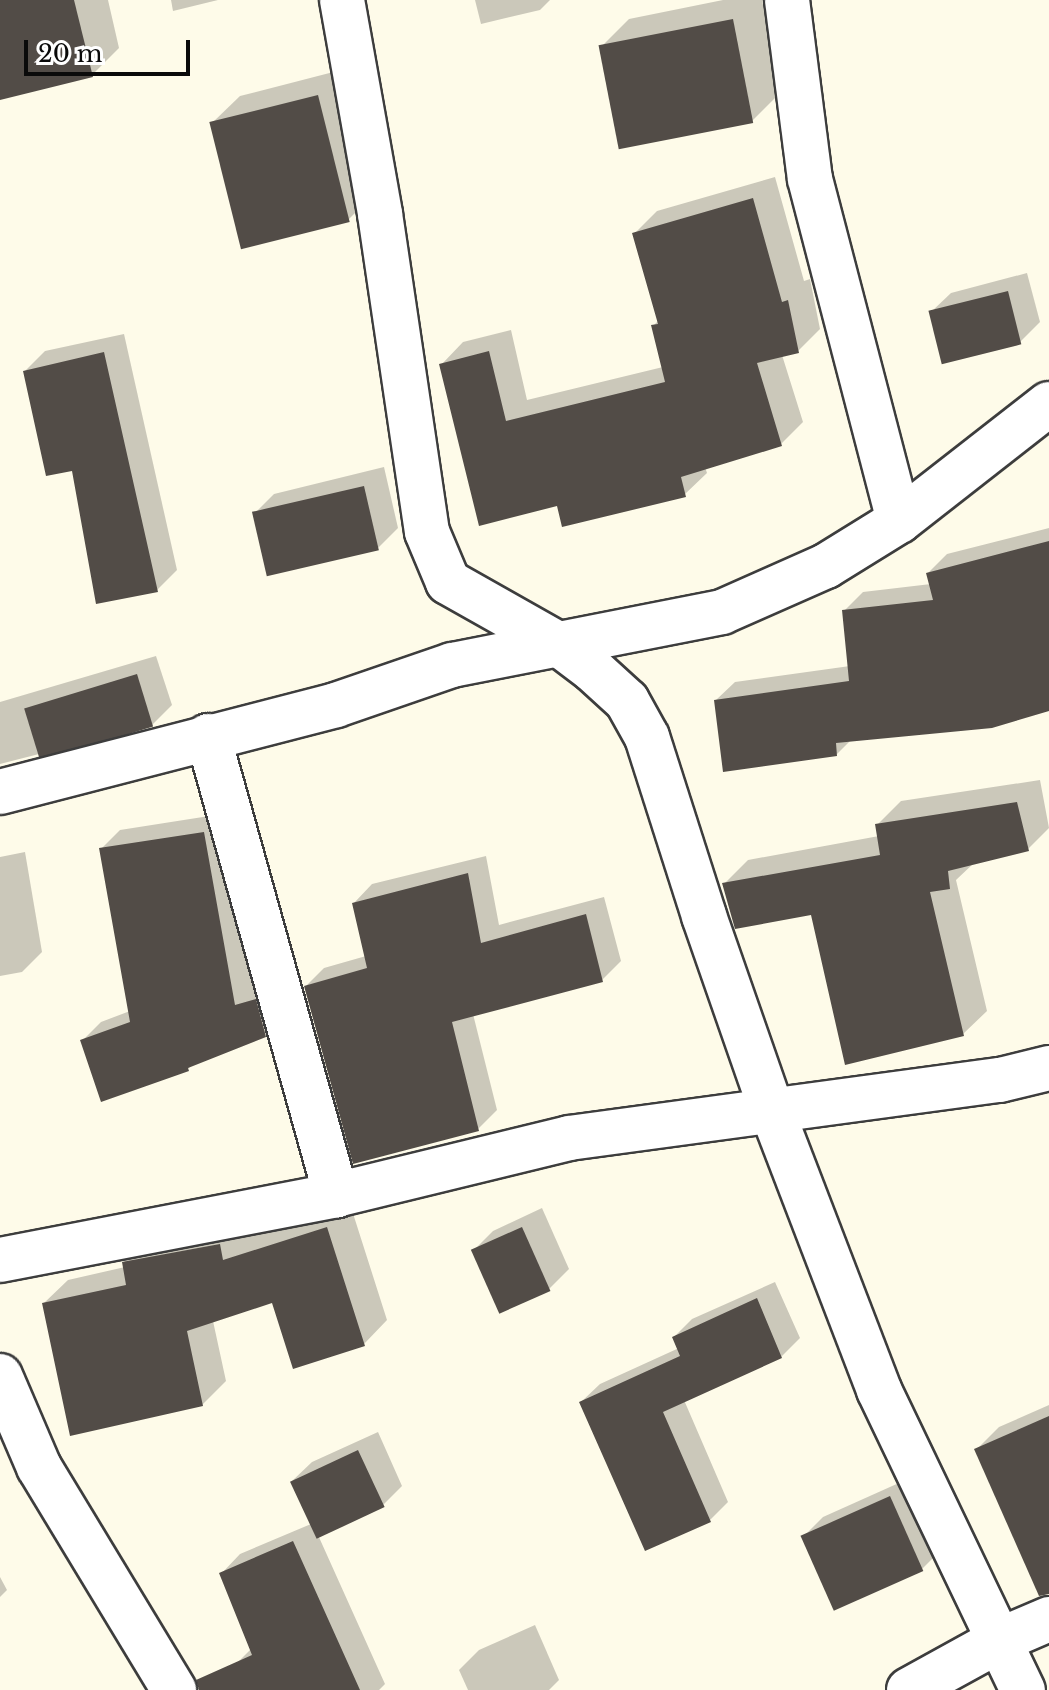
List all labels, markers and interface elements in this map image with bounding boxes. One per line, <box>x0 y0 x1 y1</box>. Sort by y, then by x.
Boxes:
scale bar <box>28 24 194 74</box>
text: 20 m <box>38 39 103 68</box>

